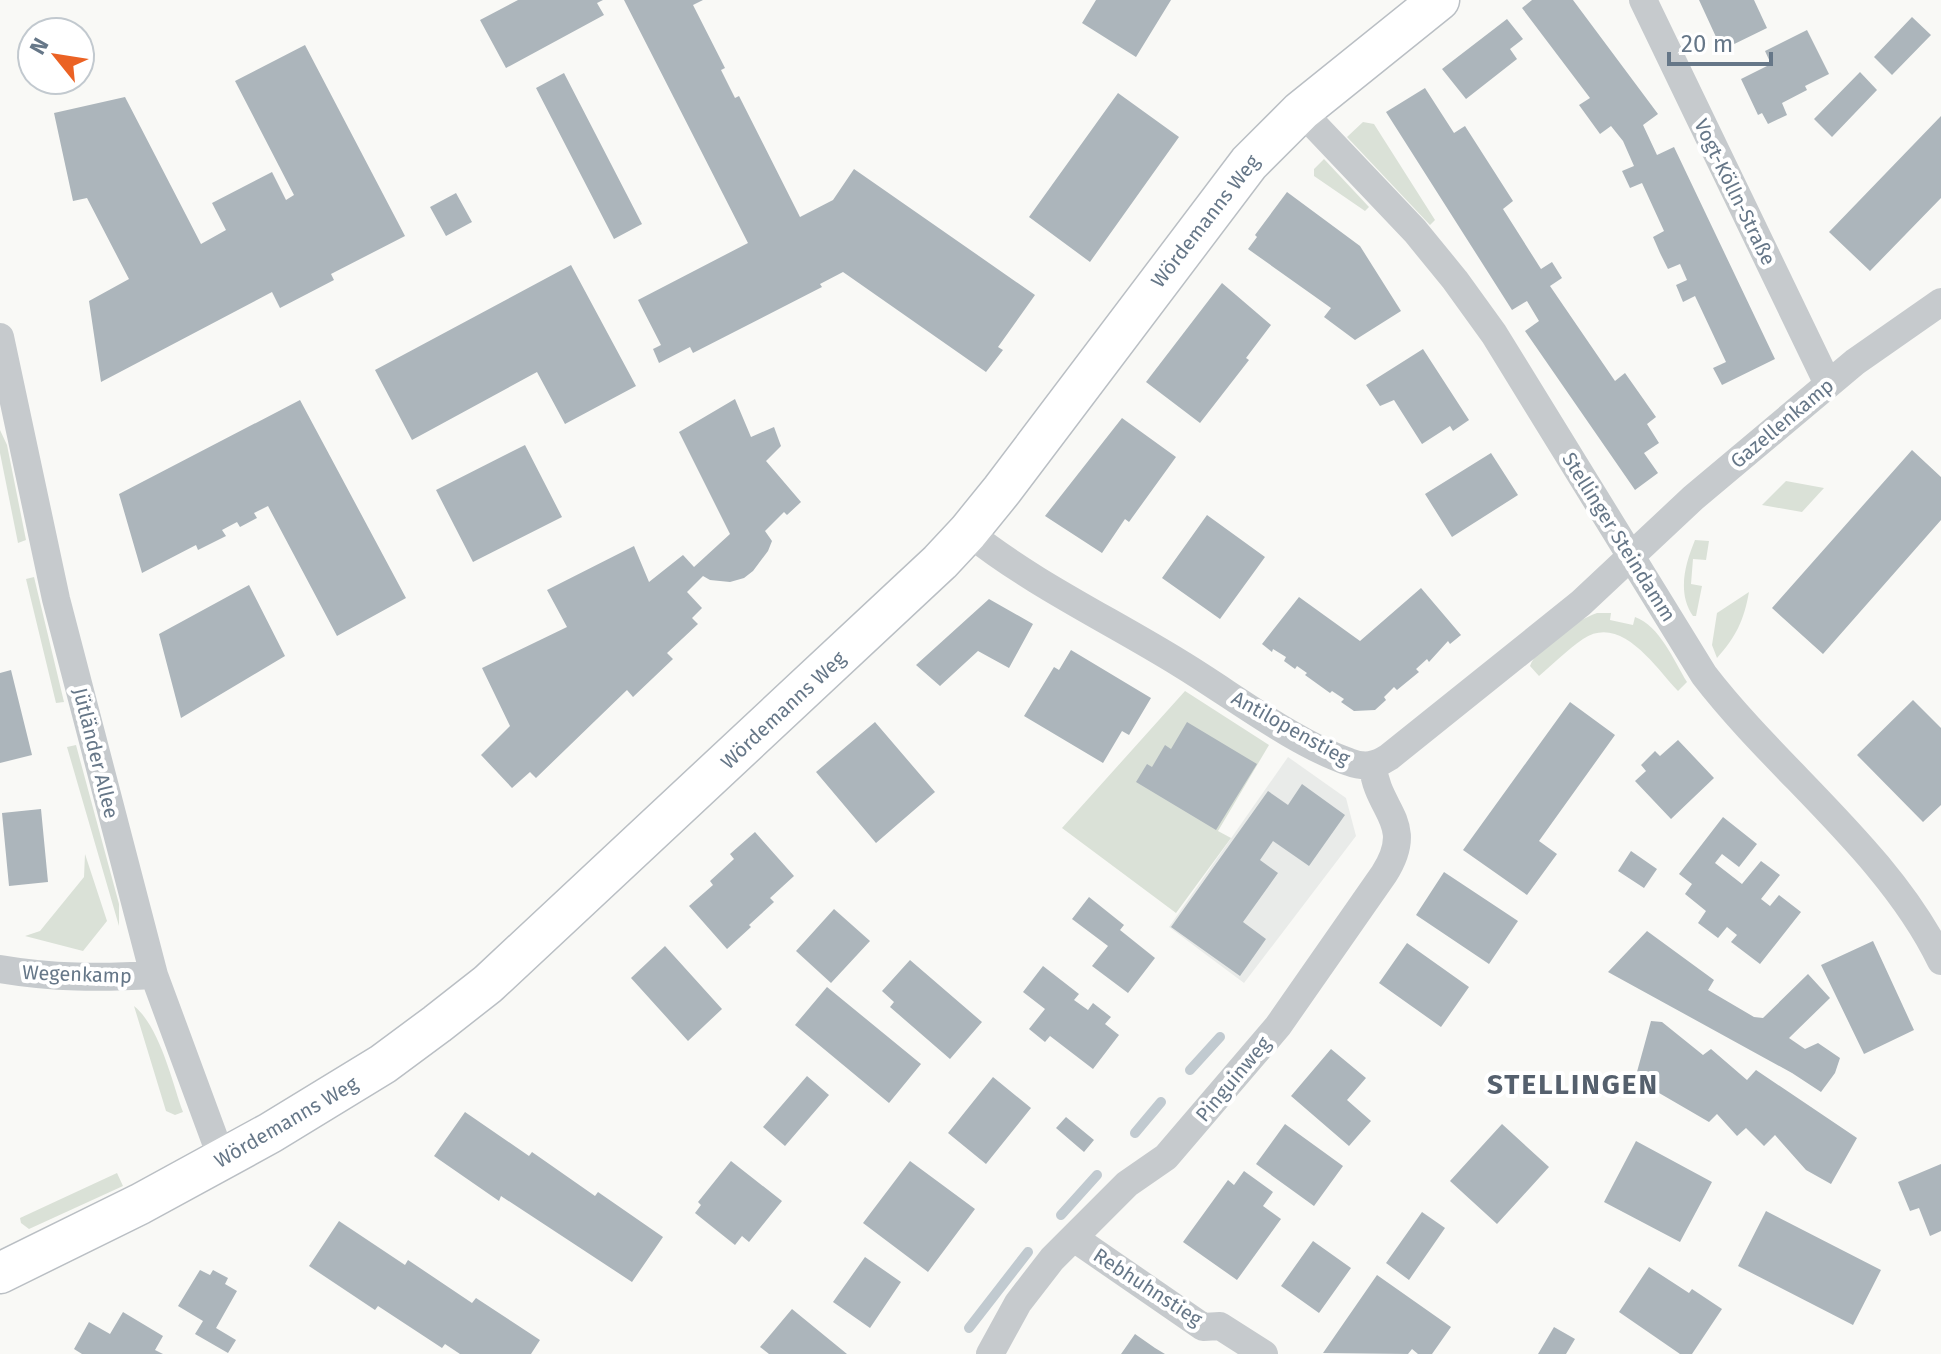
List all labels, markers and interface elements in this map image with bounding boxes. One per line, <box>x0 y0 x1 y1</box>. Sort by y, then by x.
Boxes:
north arrow <box>16 16 96 96</box>
scale bar <box>1669 16 1771 66</box>
text: 20 m <box>1681 30 1733 58</box>
text: N <box>24 33 54 59</box>
street label: Vogt-Kölln-Straße <box>1689 115 1781 269</box>
street label: Wördemanns Weg <box>1146 149 1265 292</box>
street label: Gazellenkamp <box>1726 373 1838 473</box>
street label: Stellinger Steindamm <box>1557 448 1681 626</box>
street label: Wördemanns Weg <box>716 646 851 774</box>
street label: Jütländer Allee <box>68 685 124 821</box>
street label: Antilopenstieg <box>1228 686 1355 771</box>
street label: Wegenkamp <box>22 960 132 988</box>
street label: Pinguinweg <box>1190 1031 1276 1126</box>
district label: STELLINGEN <box>1487 1068 1659 1101</box>
street label: Wördemanns Weg <box>210 1071 363 1173</box>
street label: Rebhuhnstieg <box>1089 1243 1207 1331</box>

